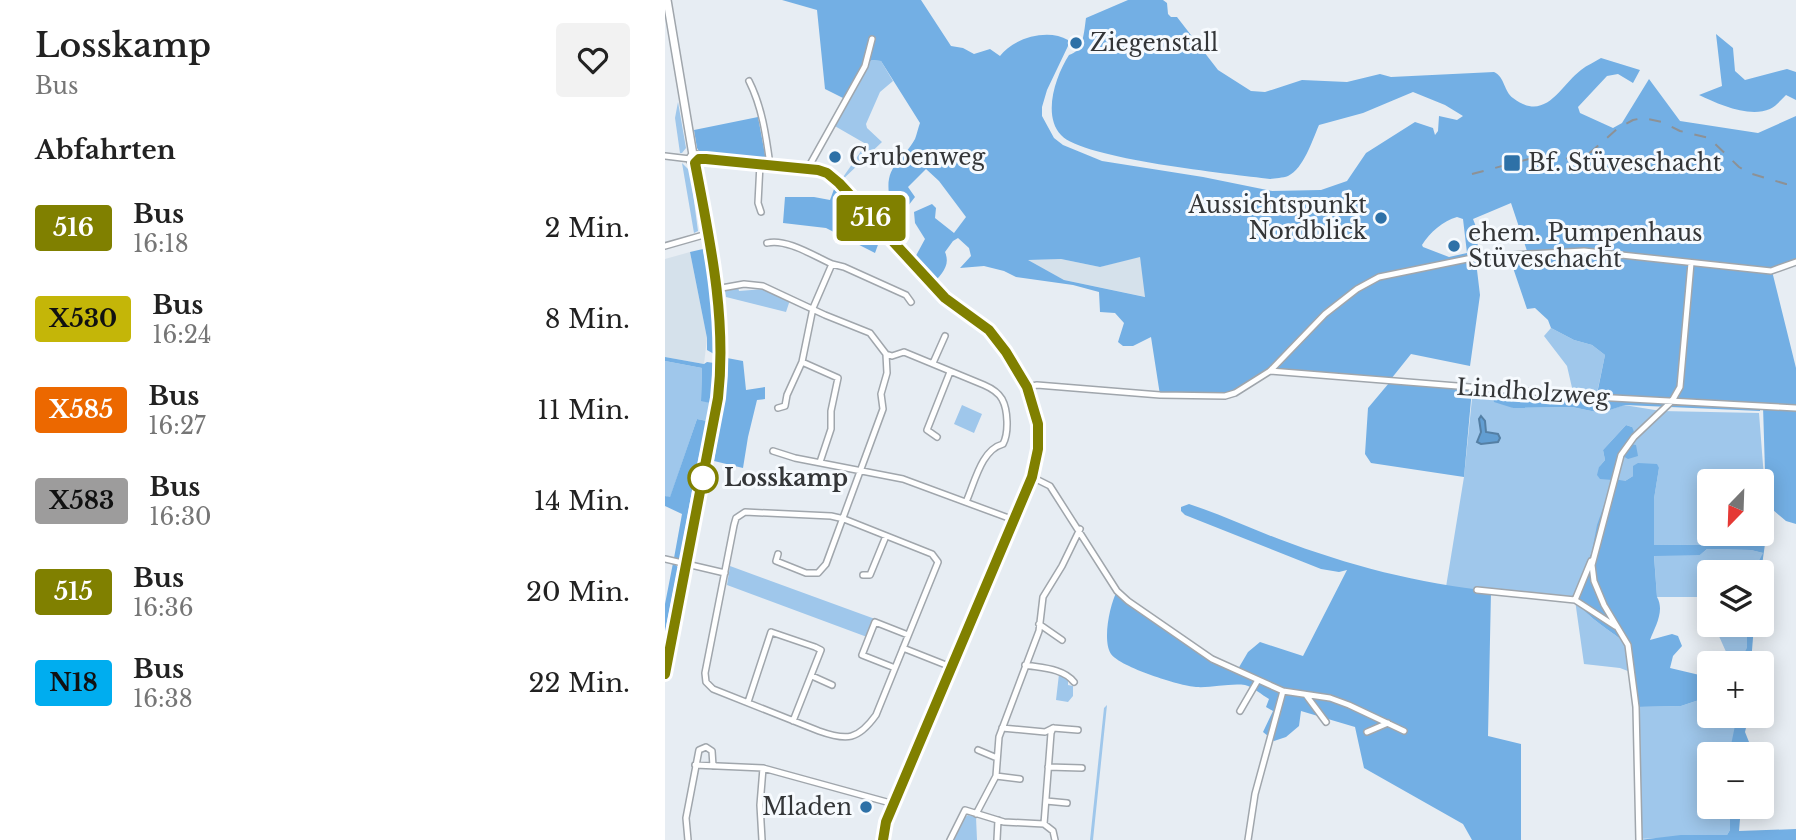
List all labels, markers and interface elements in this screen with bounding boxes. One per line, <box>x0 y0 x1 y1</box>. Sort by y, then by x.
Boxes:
button: heart <box>556 23 630 97</box>
text: Losskamp <box>35 25 211 66</box>
place label: Ziegenstall <box>1090 29 1218 57</box>
marker: Ziegenstall <box>1068 35 1084 51</box>
text: Bus <box>35 72 78 100</box>
text: Abfahrten <box>35 134 176 166</box>
place label: Grubenweg <box>849 143 985 171</box>
marker: Grubenweg <box>827 149 843 165</box>
place label: Bf. Stüveschacht <box>1528 149 1722 177</box>
marker: Bf. Stüveschacht <box>1502 153 1522 173</box>
place label: Aussichtspunkt Nordblick <box>1187 191 1368 245</box>
line badge: 516 <box>831 195 911 241</box>
text: Bus <box>133 198 184 230</box>
text: 516 <box>851 203 891 232</box>
marker: Aussichtspunkt Nordblick <box>1373 210 1389 226</box>
text: 2 Min. <box>545 212 630 244</box>
text: 516 <box>53 213 94 242</box>
place label: ehem. Pumpenhaus Stüveschacht <box>1468 219 1703 273</box>
text: 16:18 <box>133 230 189 258</box>
marker: ehem. Pumpenhaus Stüveschacht <box>1446 238 1462 254</box>
text: Bus <box>152 289 203 321</box>
text: 8 Min. <box>545 303 630 335</box>
text: X530 <box>49 304 117 333</box>
text: 16:24 <box>152 321 211 349</box>
street label: Lindholzweg <box>1456 373 1611 411</box>
text: Bus <box>148 380 199 412</box>
text: 11 Min. <box>537 394 630 426</box>
text: X585 <box>49 395 113 424</box>
text: 16:27 <box>148 412 206 440</box>
marker: Losskamp <box>688 463 718 493</box>
place label: Losskamp <box>724 464 848 492</box>
north arrow <box>1697 469 1775 546</box>
map controls <box>1697 469 1774 819</box>
text: Bus <box>149 471 200 503</box>
text: 14 Min. <box>534 485 630 517</box>
text: X583 <box>49 486 114 515</box>
text: 16:30 <box>149 503 212 531</box>
button: layers <box>1697 560 1774 637</box>
text: Bus <box>133 562 184 594</box>
text: 20 Min. <box>526 576 630 608</box>
text: 515 <box>54 577 93 606</box>
text: 16:36 <box>133 594 194 622</box>
button: + <box>1697 651 1774 728</box>
text: Bus <box>133 653 184 685</box>
text: 22 Min. <box>528 667 630 699</box>
text: N18 <box>49 668 98 697</box>
text: 16:38 <box>133 685 193 713</box>
button: − <box>1697 742 1774 819</box>
place label: Mladen <box>762 793 852 821</box>
marker: Mladen <box>858 799 874 815</box>

